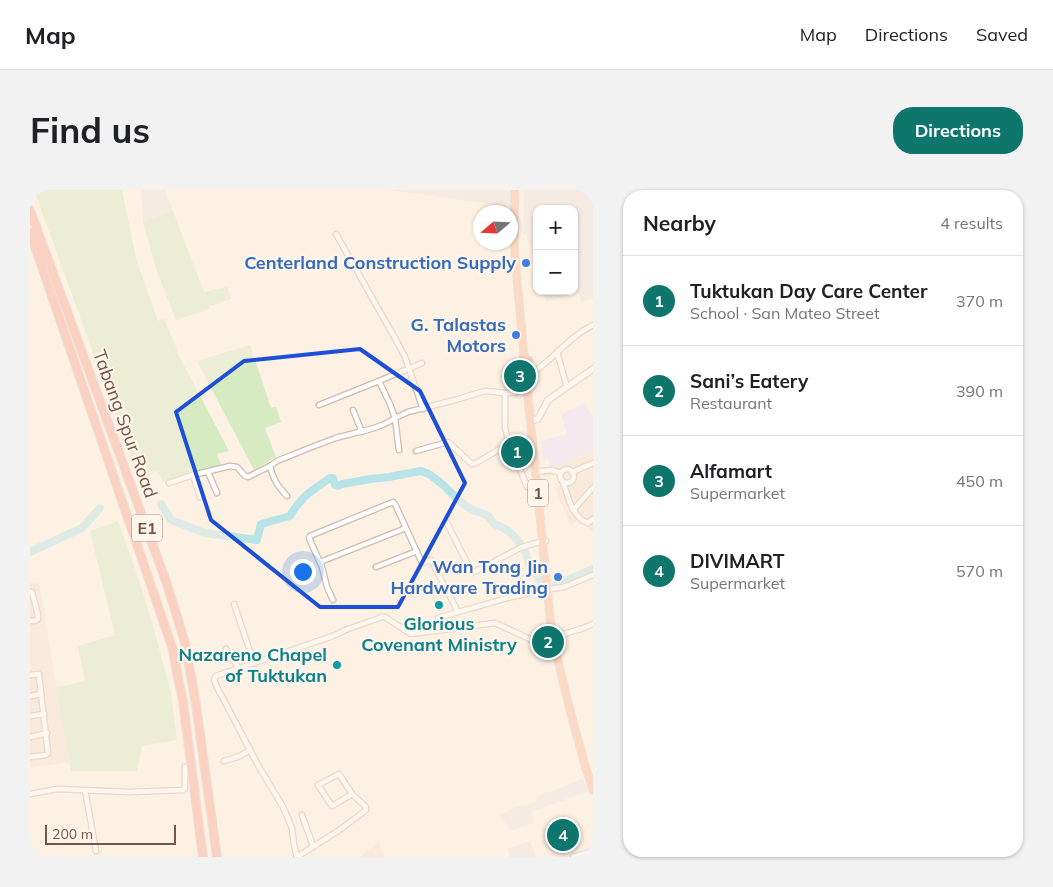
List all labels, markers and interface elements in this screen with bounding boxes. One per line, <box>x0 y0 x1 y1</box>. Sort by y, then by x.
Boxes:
text: Map <box>25 20 76 50</box>
text: Map <box>800 23 837 46</box>
text: Directions <box>865 23 948 46</box>
text: Saved <box>976 23 1028 46</box>
button: Directions <box>893 107 1023 154</box>
text: Find us <box>30 108 150 152</box>
north arrow <box>473 205 518 250</box>
map controls <box>533 205 578 295</box>
button: + <box>533 205 578 250</box>
text: Nearby <box>643 210 716 236</box>
text: 4 results <box>940 213 1003 233</box>
button: − <box>533 250 578 295</box>
place label: Centerland Construction Supply <box>244 251 516 274</box>
marker: Centerland Construction Supply <box>520 257 532 269</box>
text: Tuktukan Day Care Center <box>690 279 928 303</box>
text: 1 <box>654 291 664 311</box>
text: 370 m <box>956 291 1003 311</box>
text: School · San Mateo Street <box>690 303 880 323</box>
place label: G. Talastas Motors <box>411 313 506 357</box>
marker: G. Talastas Motors <box>510 329 522 341</box>
street label: Tabang Spur Road <box>88 347 163 501</box>
pin: 3 <box>504 357 536 395</box>
text: Sani’s Eatery <box>690 369 808 393</box>
text: 2 <box>654 381 664 401</box>
text: 390 m <box>956 381 1003 401</box>
text: Restaurant <box>690 393 772 413</box>
pin: 1 <box>501 433 533 471</box>
text: Alfamart <box>690 459 772 483</box>
text: 3 <box>654 471 664 491</box>
text: 450 m <box>956 471 1003 491</box>
road number: 1 <box>528 480 548 506</box>
text: Supermarket <box>690 483 785 503</box>
road number: E1 <box>132 514 162 542</box>
text: DIVIMART <box>690 549 784 573</box>
place label: Wan Tong Jin Hardware Trading <box>390 555 548 599</box>
your location <box>290 559 316 585</box>
text: 4 <box>654 561 664 581</box>
text: 570 m <box>956 561 1003 581</box>
marker: Wan Tong Jin Hardware Trading <box>552 571 564 583</box>
text: Supermarket <box>690 573 785 593</box>
marker: Glorious Covenant Ministry <box>433 599 445 611</box>
place label: Glorious Covenant Ministry <box>361 612 517 656</box>
pin: 2 <box>532 623 564 661</box>
place label: Nazareno Chapel of Tuktukan <box>178 643 327 687</box>
marker: Nazareno Chapel of Tuktukan <box>331 659 343 671</box>
pin: 4 <box>547 816 579 854</box>
scale bar <box>45 822 176 845</box>
text: 200 m <box>52 825 93 843</box>

